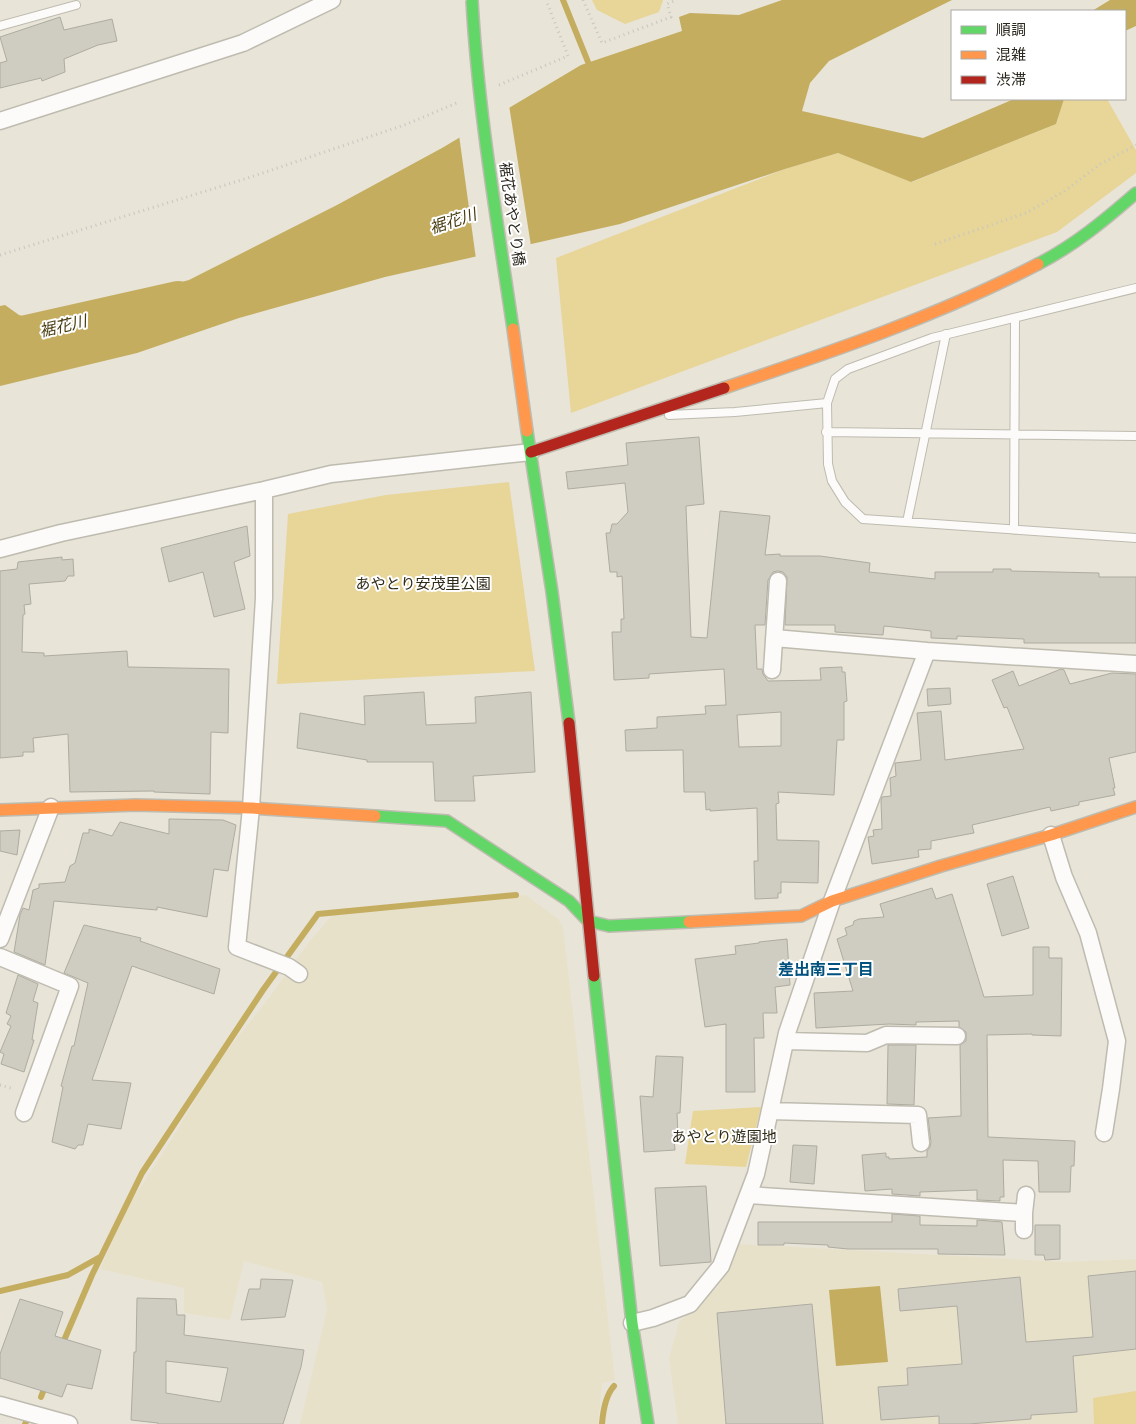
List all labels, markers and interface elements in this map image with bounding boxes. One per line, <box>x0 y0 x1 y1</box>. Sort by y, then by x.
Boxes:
legend <box>951 10 1126 100</box>
text: 順調 <box>996 21 1026 39</box>
text: 混雑 <box>996 46 1026 64</box>
text: 渋滞 <box>996 71 1026 89</box>
street label: 裾花あやとり橋 <box>496 161 528 267</box>
water label: 裾花川 <box>427 204 481 237</box>
water label: 裾花川 <box>37 311 90 341</box>
park label: あやとり安茂里公園 <box>355 575 491 593</box>
district label: 差出南三丁目 <box>778 960 874 979</box>
park label: あやとり遊園地 <box>671 1128 777 1146</box>

